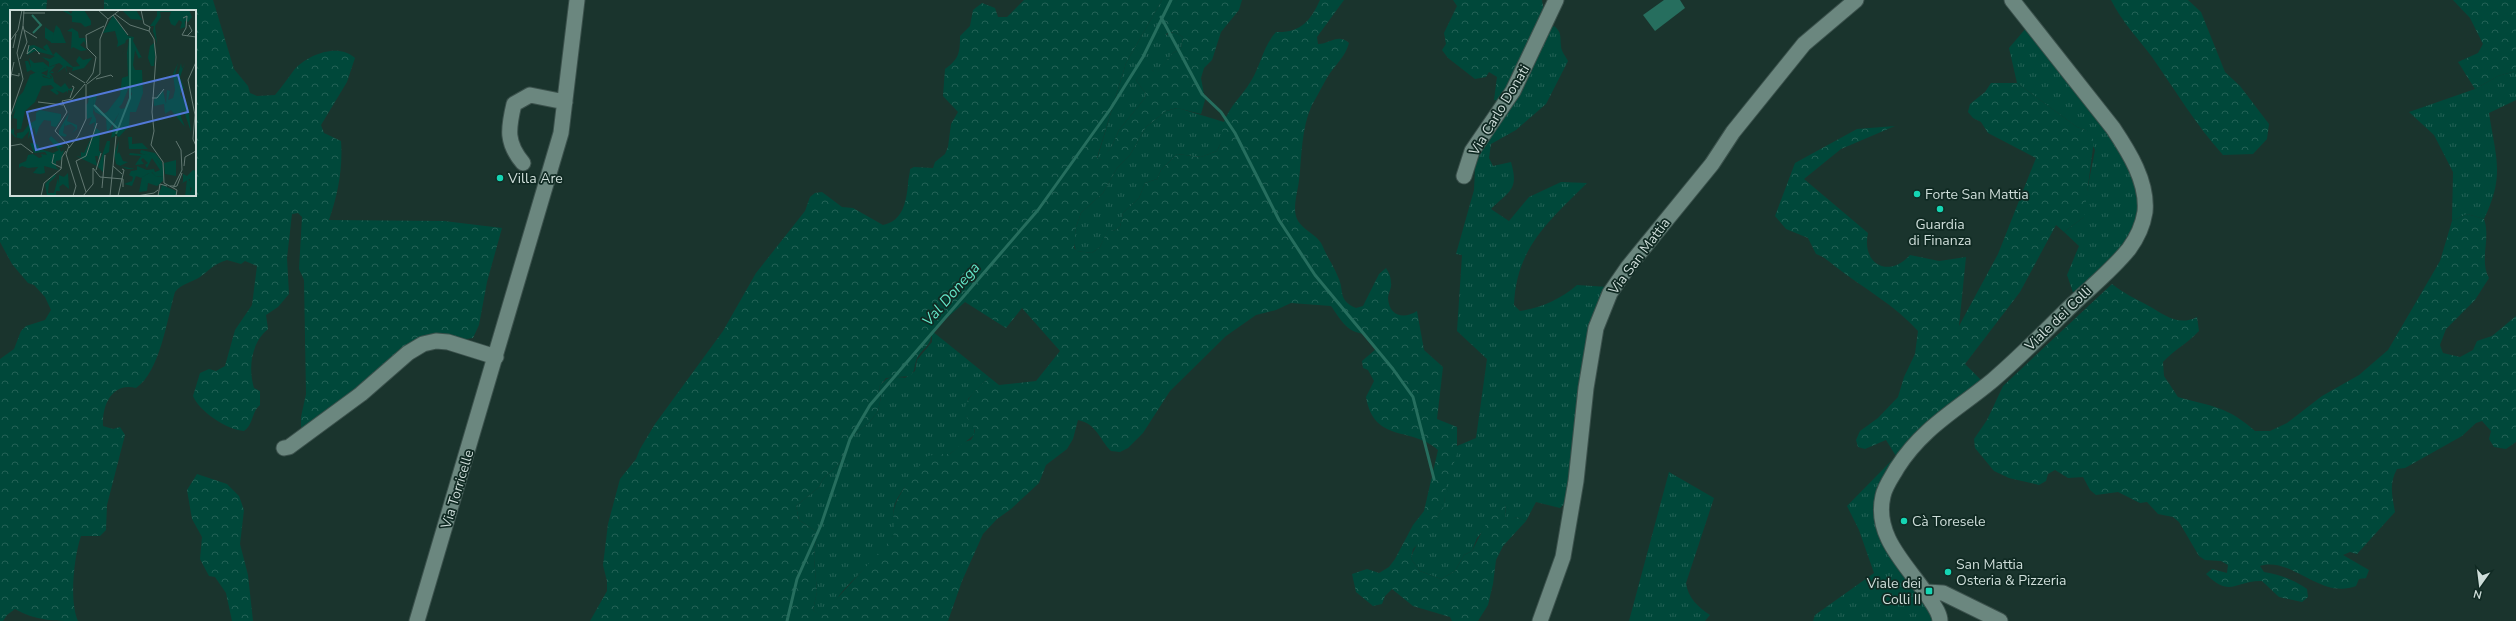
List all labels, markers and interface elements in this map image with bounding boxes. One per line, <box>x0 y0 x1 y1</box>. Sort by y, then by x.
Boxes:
inset map <box>10 10 196 196</box>
street label: Via Carlo Donati <box>1464 61 1534 160</box>
place label: Villa Are <box>507 169 563 188</box>
marker: Villa Are <box>495 173 505 183</box>
place label: Forte San Mattia <box>1925 185 2029 204</box>
marker: Forte San Mattia <box>1912 189 1922 199</box>
marker: Guardia di Finanza <box>1935 204 1945 214</box>
street label: Via San Mattia <box>1604 214 1674 299</box>
place label: Guardia di Finanza <box>1908 215 1972 250</box>
water label: Val Donega <box>918 258 984 330</box>
street label: Viale dei Colli <box>2020 282 2096 356</box>
street label: Via Torricelle <box>436 447 479 532</box>
place label: Cà Toresele <box>1912 512 1985 531</box>
marker: Cà Toresele <box>1899 516 1909 526</box>
place label: San Mattia Osteria & Pizzeria <box>1956 555 2066 590</box>
north arrow <box>2460 565 2500 605</box>
marker: San Mattia Osteria & Pizzeria <box>1943 567 1953 577</box>
place label: Viale dei Colli II <box>1866 574 1921 609</box>
marker: Viale dei Colli II <box>1924 586 1934 596</box>
text: N <box>2472 586 2484 602</box>

